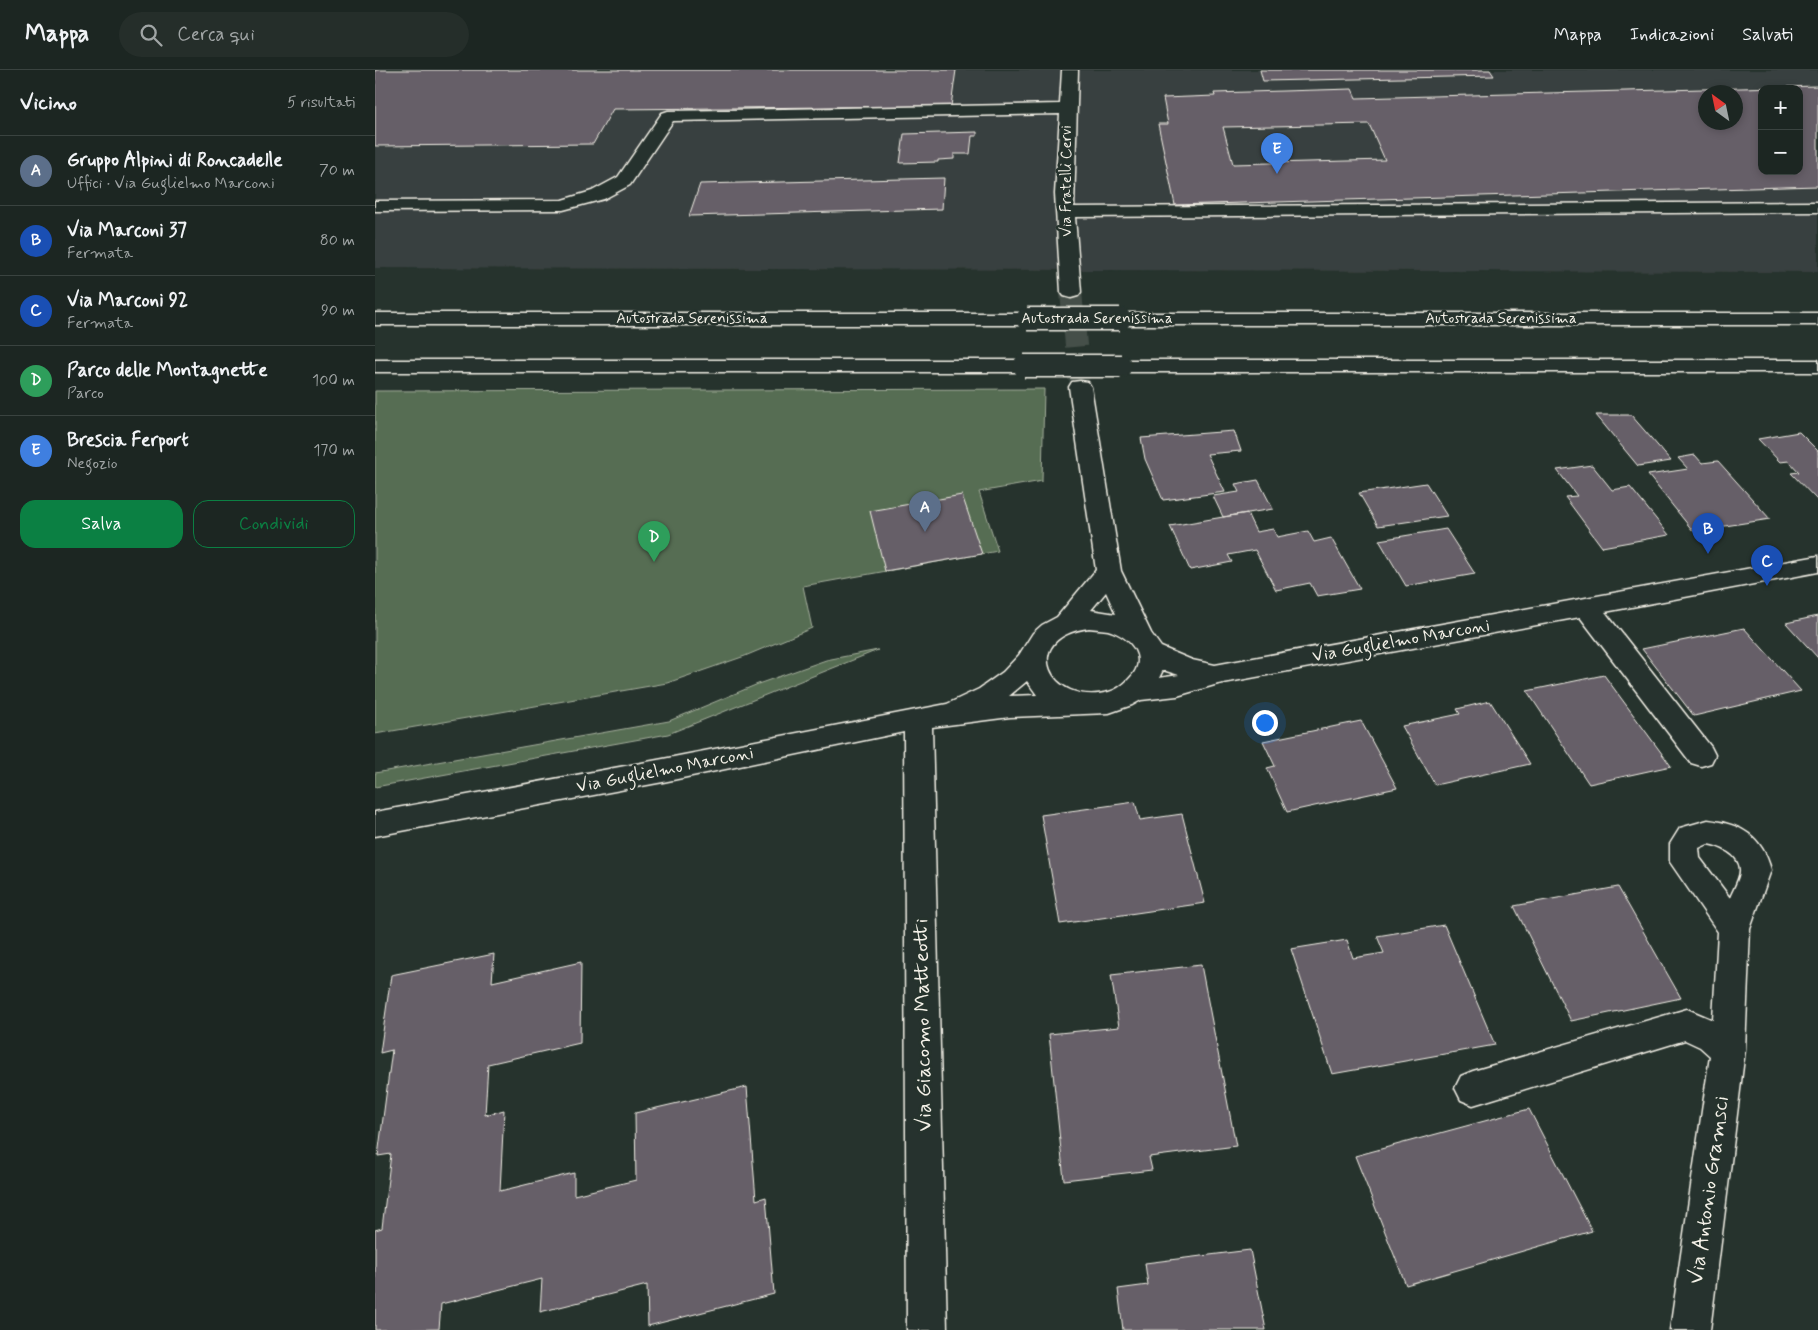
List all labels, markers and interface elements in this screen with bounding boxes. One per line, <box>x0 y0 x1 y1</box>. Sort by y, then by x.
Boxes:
search box <box>119 12 469 57</box>
text: Mappa <box>25 19 89 50</box>
icon: search <box>137 21 165 49</box>
text: Cerca qui <box>177 22 255 47</box>
text: Mappa <box>1554 23 1602 47</box>
text: Indicazioni <box>1630 23 1714 47</box>
text: Salvati <box>1742 23 1793 47</box>
north arrow <box>1698 85 1743 130</box>
map controls <box>1758 85 1803 175</box>
button: + <box>1758 85 1803 130</box>
text: Vicino <box>20 89 77 117</box>
text: 5 risultati <box>287 92 355 113</box>
street label: Via Fratelli Cervi <box>1057 125 1077 237</box>
button: − <box>1758 130 1803 175</box>
pin: E <box>1261 133 1293 174</box>
text: Gruppo Alpini di Roncadelle <box>67 148 283 173</box>
text: A <box>31 160 41 181</box>
text: 70 m <box>319 160 355 181</box>
text: Uffici · Via Guglielmo Marconi <box>67 173 275 194</box>
text: Via Marconi 37 <box>67 218 187 243</box>
text: B <box>31 230 41 251</box>
text: 80 m <box>320 230 355 251</box>
text: Fermata <box>67 243 133 264</box>
text: Via Marconi 92 <box>67 288 188 313</box>
text: C <box>30 300 42 321</box>
text: 90 m <box>321 300 355 321</box>
street label: Autostrada Serenissima <box>616 309 768 329</box>
street label: Autostrada Serenissima <box>1021 309 1173 329</box>
street label: Autostrada Serenissima <box>1425 309 1577 329</box>
text: Fermata <box>67 313 133 334</box>
text: Parco delle Montagnette <box>67 358 268 383</box>
text: D <box>30 370 42 391</box>
text: 100 m <box>312 370 355 391</box>
text: Parco <box>67 383 104 404</box>
text: Brescia Ferport <box>67 428 189 453</box>
text: E <box>31 440 41 461</box>
text: 170 m <box>313 440 355 461</box>
text: Negozio <box>67 453 118 474</box>
pin: A <box>909 491 941 532</box>
button: Salva <box>20 500 183 548</box>
button: Condividi <box>193 500 355 548</box>
pin: B <box>1692 513 1724 554</box>
pin: D <box>638 521 670 562</box>
pin: C <box>1751 545 1783 586</box>
street label: Via Guglielmo Marconi <box>1310 614 1492 670</box>
your location <box>1252 710 1278 736</box>
street label: Via Guglielmo Marconi <box>574 741 756 801</box>
street label: Via Giacomo Matteotti <box>907 918 939 1132</box>
street label: Via Antonio Gramsci <box>1682 1094 1736 1286</box>

